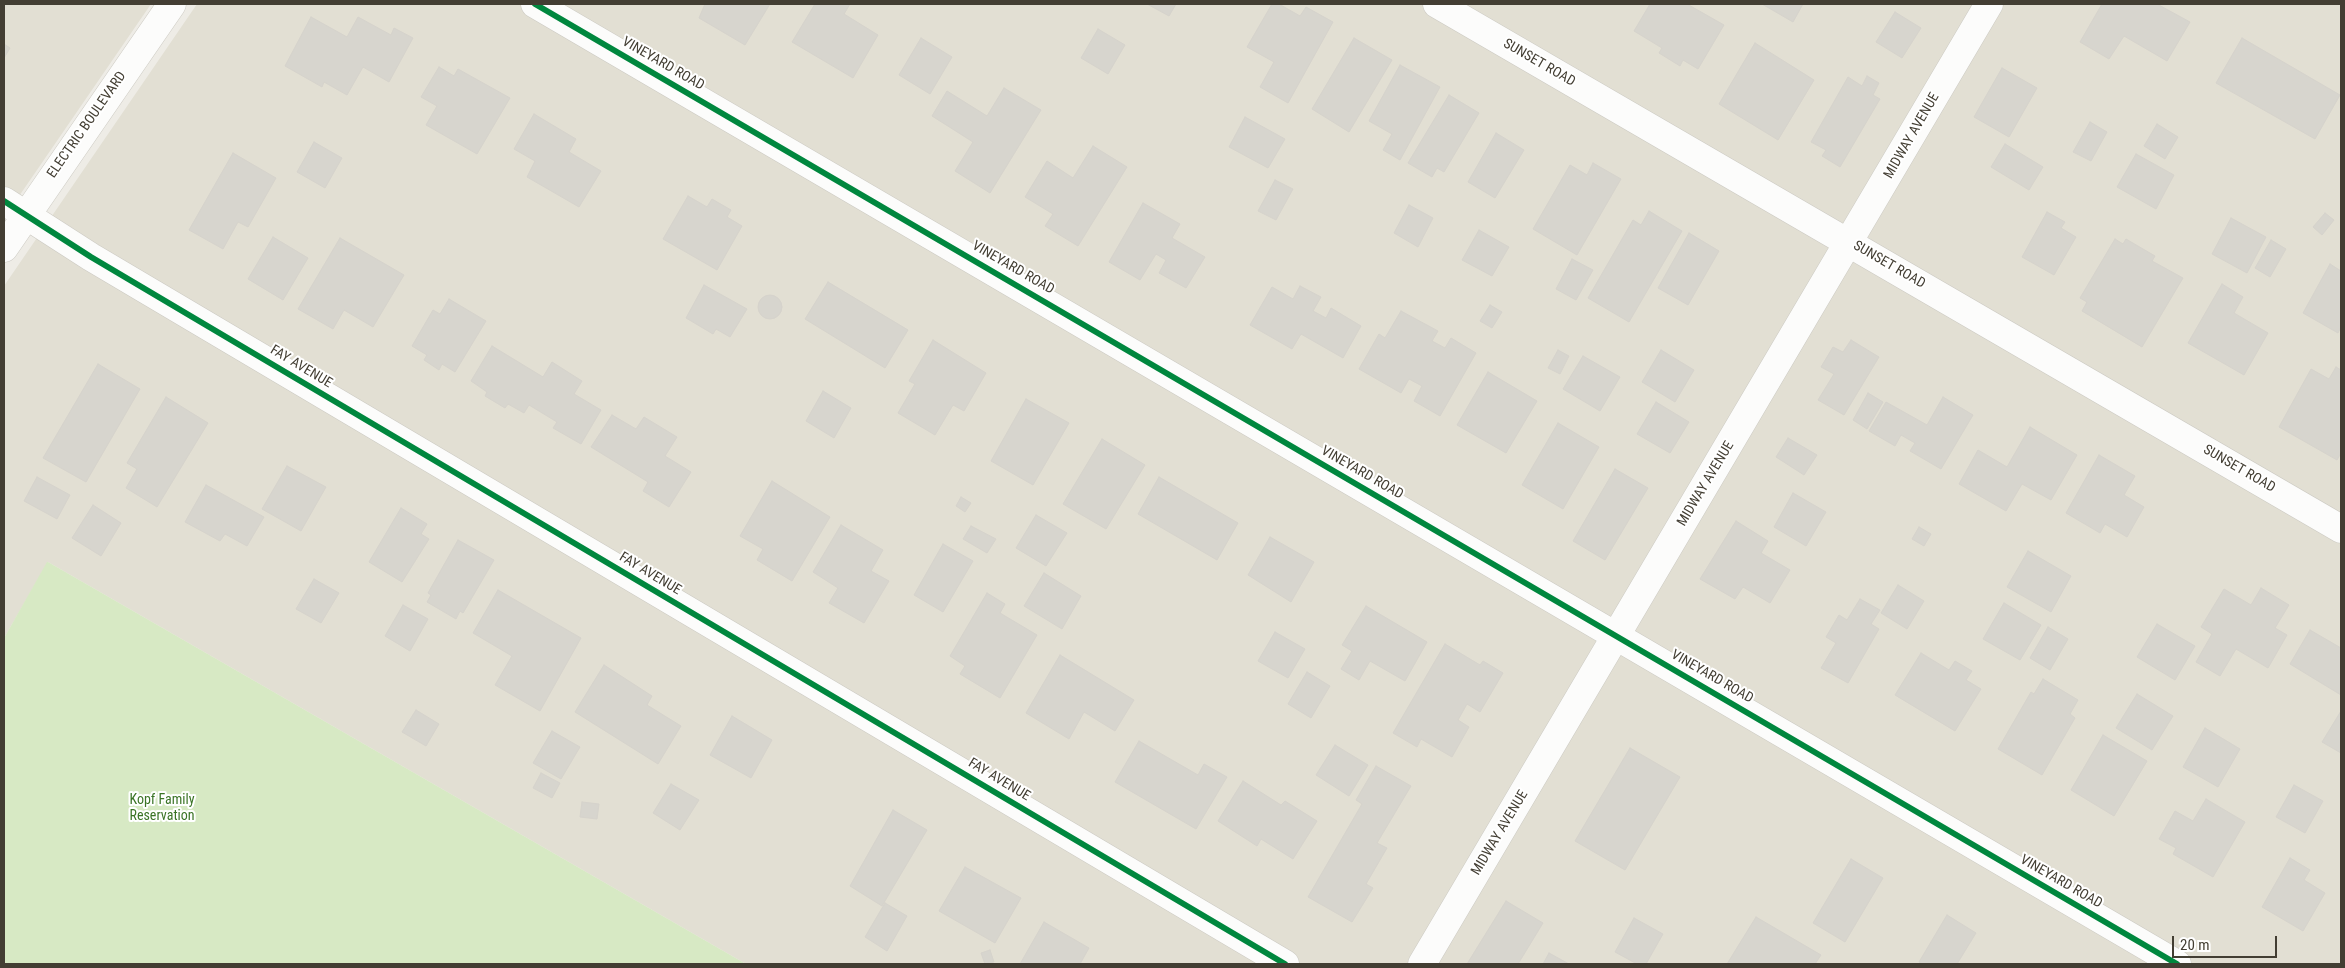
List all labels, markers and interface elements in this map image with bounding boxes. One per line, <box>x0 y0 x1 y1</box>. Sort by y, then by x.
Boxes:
street label: VINEYARD ROAD <box>619 34 707 94</box>
street label: SUNSET ROAD <box>1500 36 1578 90</box>
street label: ELECTRIC BOULEVARD <box>44 69 130 181</box>
street label: MIDWAY AVENUE <box>1881 90 1943 182</box>
street label: VINEYARD ROAD <box>969 238 1057 298</box>
street label: SUNSET ROAD <box>1850 238 1928 292</box>
street label: FAY AVENUE <box>267 342 335 392</box>
street label: MIDWAY AVENUE <box>1674 438 1738 530</box>
street label: SUNSET ROAD <box>2200 442 2278 496</box>
street label: VINEYARD ROAD <box>1318 443 1406 503</box>
street label: FAY AVENUE <box>616 549 684 599</box>
street label: VINEYARD ROAD <box>1668 647 1756 707</box>
street label: FAY AVENUE <box>965 755 1033 805</box>
street label: MIDWAY AVENUE <box>1468 787 1532 879</box>
park label: Kopf Family Reservation <box>129 792 195 824</box>
street label: VINEYARD ROAD <box>2017 852 2105 912</box>
scale bar <box>2175 926 2280 958</box>
text: 20 m <box>2180 936 2210 954</box>

